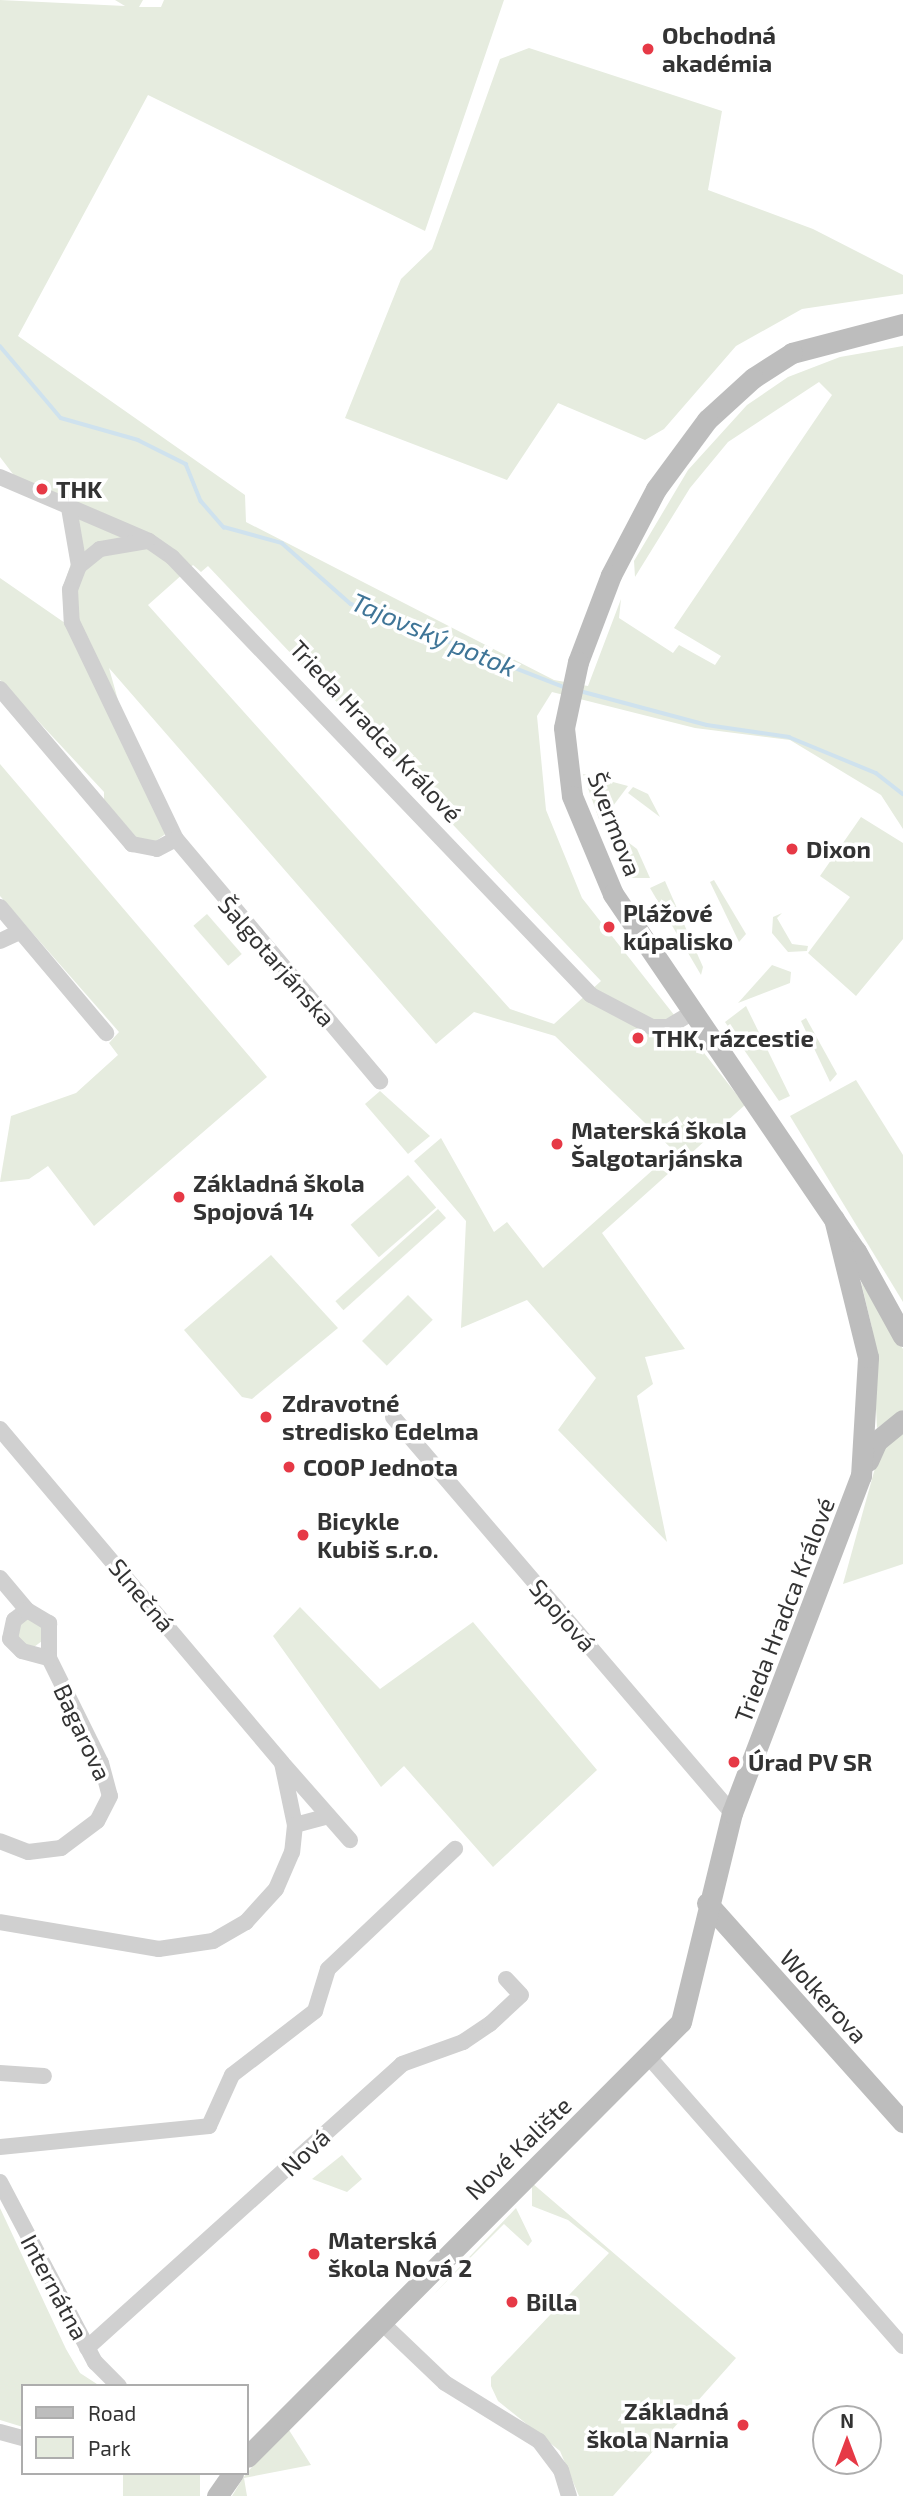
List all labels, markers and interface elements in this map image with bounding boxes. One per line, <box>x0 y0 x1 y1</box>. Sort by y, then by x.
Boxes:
place label: Obchodná akadémia <box>662 21 776 77</box>
marker: Obchodná akadémia <box>640 41 656 57</box>
place label: THK <box>56 475 102 503</box>
marker: THK <box>34 481 50 497</box>
water label: Tajovský potok <box>347 585 521 683</box>
street label: Trieda Hradca Králové <box>284 634 468 828</box>
street label: Švermova <box>582 768 648 880</box>
place label: Dixon <box>806 835 871 863</box>
marker: Dixon <box>784 841 800 857</box>
street label: Šalgotarjánska <box>213 890 341 1032</box>
place label: Plážové kúpalisko <box>623 899 733 955</box>
marker: Plážové kúpalisko <box>601 919 617 935</box>
place label: THK, rázcestie <box>652 1024 814 1052</box>
marker: THK, rázcestie <box>630 1030 646 1046</box>
place label: Materská škola Šalgotarjánska <box>571 1116 747 1172</box>
marker: Materská škola Šalgotarjánska <box>549 1136 565 1152</box>
place label: Základná škola Spojová 14 <box>193 1169 365 1225</box>
marker: Základná škola Spojová 14 <box>171 1189 187 1205</box>
place label: Zdravotné stredisko Edelma <box>282 1389 479 1445</box>
marker: Zdravotné stredisko Edelma <box>256 1407 276 1427</box>
place label: COOP Jednota <box>303 1453 459 1481</box>
marker: COOP Jednota <box>281 1459 297 1475</box>
street label: Trieda Hradca Králové <box>728 1494 840 1726</box>
place label: Bicykle Kubiš s.r.o. <box>317 1507 439 1563</box>
marker: Bicykle Kubiš s.r.o. <box>295 1527 311 1543</box>
street label: Slnečná <box>103 1553 181 1637</box>
street label: Spojová <box>524 1573 602 1657</box>
street label: Bagarova <box>48 1679 118 1785</box>
place label: Úrad PV SR <box>748 1748 873 1776</box>
marker: Úrad PV SR <box>726 1754 742 1770</box>
street label: Wolkerova <box>774 1943 874 2049</box>
street label: Nové Kalište <box>459 2090 577 2206</box>
street label: Nová <box>275 2122 335 2182</box>
place label: Materská škola Nová 2 <box>328 2226 472 2282</box>
street label: Internátna <box>15 2229 95 2345</box>
marker: Materská škola Nová 2 <box>306 2246 322 2262</box>
place label: Billa <box>526 2288 577 2316</box>
marker: Billa <box>504 2294 520 2310</box>
legend <box>21 2384 248 2475</box>
place label: Základná škola Narnia <box>586 2397 729 2453</box>
text: Road <box>88 2400 136 2425</box>
north arrow <box>812 2405 882 2475</box>
text: N <box>840 2409 854 2432</box>
marker: Základná škola Narnia <box>735 2417 751 2433</box>
text: Park <box>88 2435 131 2460</box>

